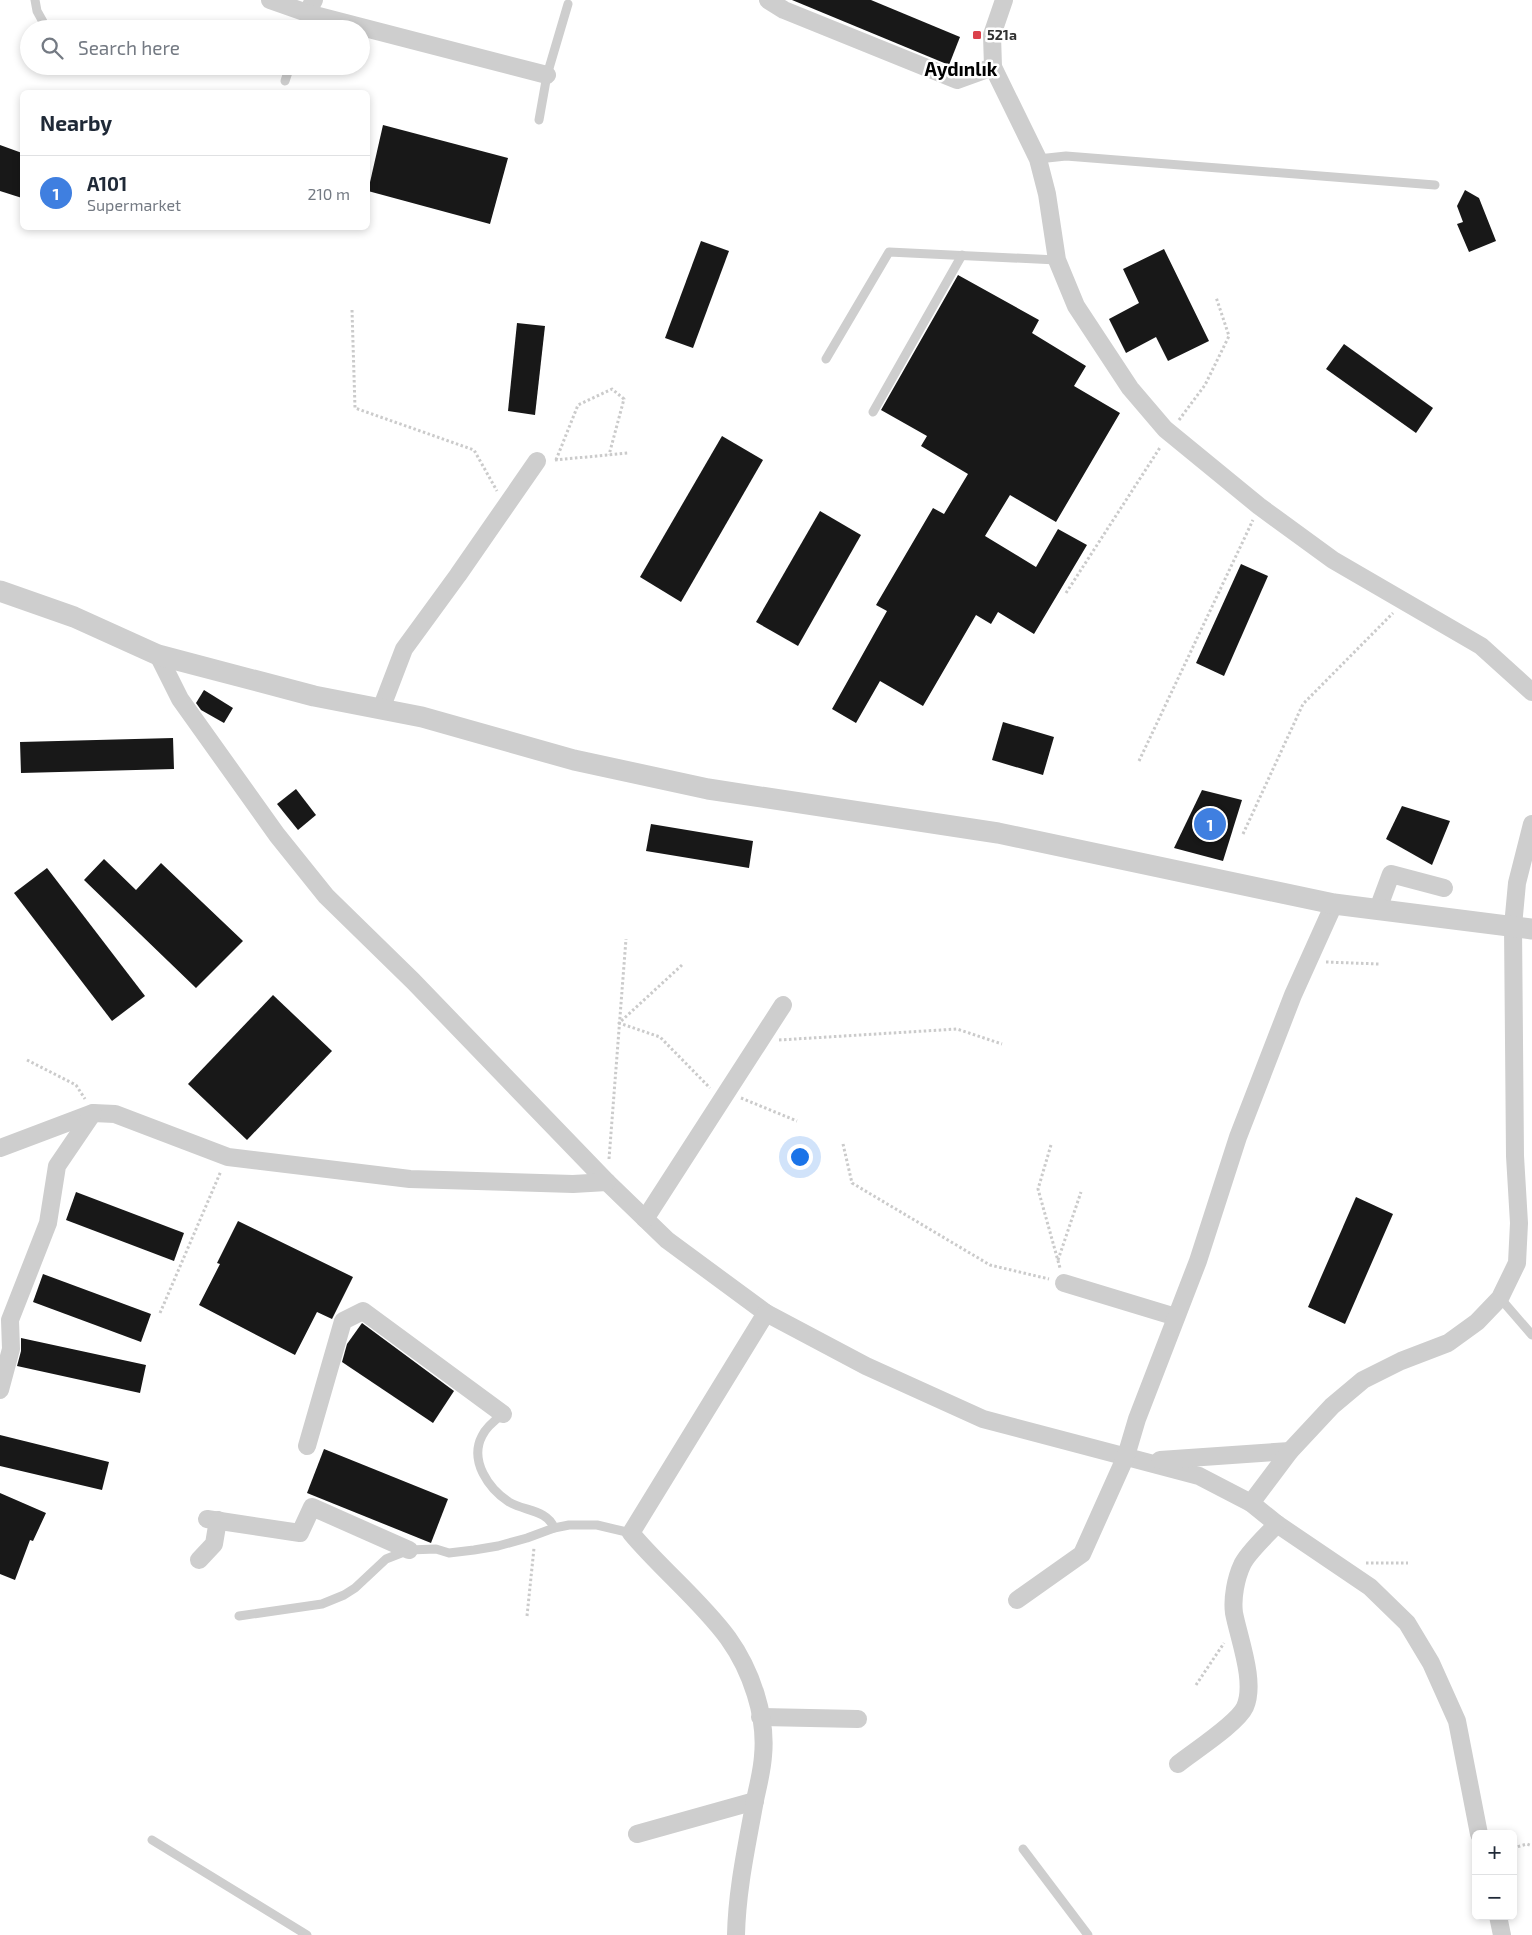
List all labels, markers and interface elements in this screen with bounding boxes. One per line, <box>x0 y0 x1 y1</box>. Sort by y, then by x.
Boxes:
search box <box>20 20 370 75</box>
place label: 521a <box>987 26 1017 43</box>
marker: 521a <box>971 29 983 41</box>
icon: search <box>38 34 66 62</box>
text: Search here <box>78 36 180 59</box>
district label: Aydınlık <box>925 57 998 81</box>
text: Nearby <box>40 110 112 135</box>
text: A101 <box>87 172 127 195</box>
text: 1 <box>53 184 59 203</box>
text: 210 m <box>307 184 350 203</box>
text: Supermarket <box>87 195 181 214</box>
pin: 1 <box>1194 805 1226 843</box>
your location <box>787 1144 813 1170</box>
map controls <box>1472 1830 1517 1920</box>
button: + <box>1472 1830 1517 1875</box>
button: − <box>1472 1875 1517 1920</box>

